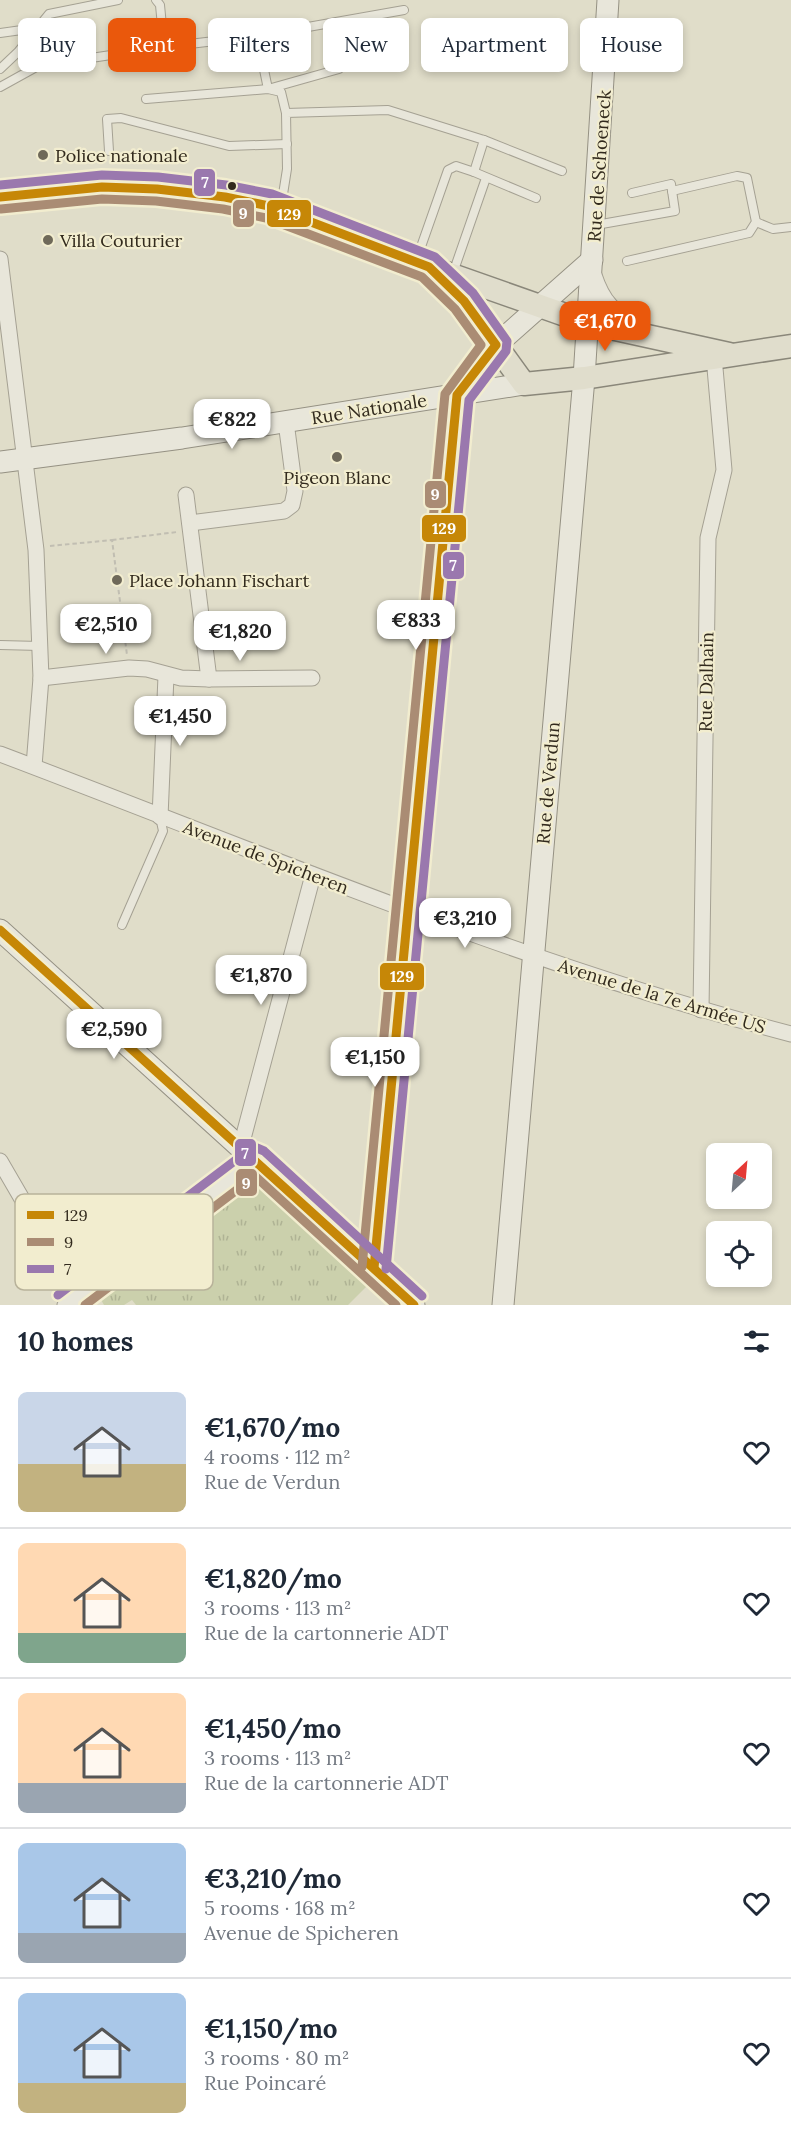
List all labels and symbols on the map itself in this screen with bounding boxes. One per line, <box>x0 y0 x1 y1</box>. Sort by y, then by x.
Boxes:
street label: Rue de Schoeneck <box>582 89 616 243</box>
place label: Police nationale <box>55 144 188 167</box>
marker: Police nationale <box>36 148 50 162</box>
line badge: 7 <box>193 168 216 197</box>
text: 7 <box>201 172 209 192</box>
unlabelled marker <box>226 180 238 192</box>
line badge: 9 <box>232 199 255 228</box>
line badge: 129 <box>266 199 312 228</box>
text: 9 <box>238 203 248 223</box>
text: 129 <box>277 204 301 224</box>
place label: Villa Couturier <box>59 229 183 252</box>
marker: Villa Couturier <box>41 233 55 247</box>
pin: €1,670 <box>556 301 654 352</box>
street label: Rue Nationale <box>310 388 429 429</box>
pin: €822 <box>196 399 268 450</box>
marker: Pigeon Blanc <box>330 450 344 464</box>
place label: Pigeon Blanc <box>283 466 391 489</box>
line badge: 9 <box>424 480 447 509</box>
text: 9 <box>430 484 440 504</box>
line badge: 129 <box>421 514 467 543</box>
text: 129 <box>432 518 456 538</box>
line badge: 7 <box>442 551 465 580</box>
text: 7 <box>449 555 457 575</box>
place label: Place Johann Fischart <box>129 569 310 592</box>
marker: Place Johann Fischart <box>110 573 124 587</box>
pin: €833 <box>380 600 452 651</box>
pin: €2,510 <box>57 604 155 655</box>
pin: €1,820 <box>191 611 289 662</box>
street label: Rue Dalhain <box>694 632 718 732</box>
pin: €1,450 <box>131 696 229 747</box>
street label: Rue de Verdun <box>531 721 565 845</box>
street label: Avenue de Spicheren <box>179 814 352 899</box>
pin: €3,210 <box>416 898 514 949</box>
street label: Avenue de la 7e Armée US <box>554 953 769 1039</box>
pin: €1,870 <box>212 955 310 1006</box>
line badge: 129 <box>379 962 425 991</box>
text: 129 <box>390 966 414 986</box>
pin: €2,590 <box>65 1009 163 1060</box>
pin: €1,150 <box>326 1037 424 1088</box>
line badge: 7 <box>234 1138 257 1167</box>
text: 7 <box>241 1143 249 1163</box>
north arrow <box>706 1143 772 1209</box>
line badge: 9 <box>235 1168 258 1197</box>
text: 9 <box>241 1173 251 1193</box>
legend <box>15 1194 213 1290</box>
text: 129 <box>64 1205 88 1225</box>
text: 9 <box>64 1232 73 1252</box>
text: 7 <box>64 1259 72 1279</box>

